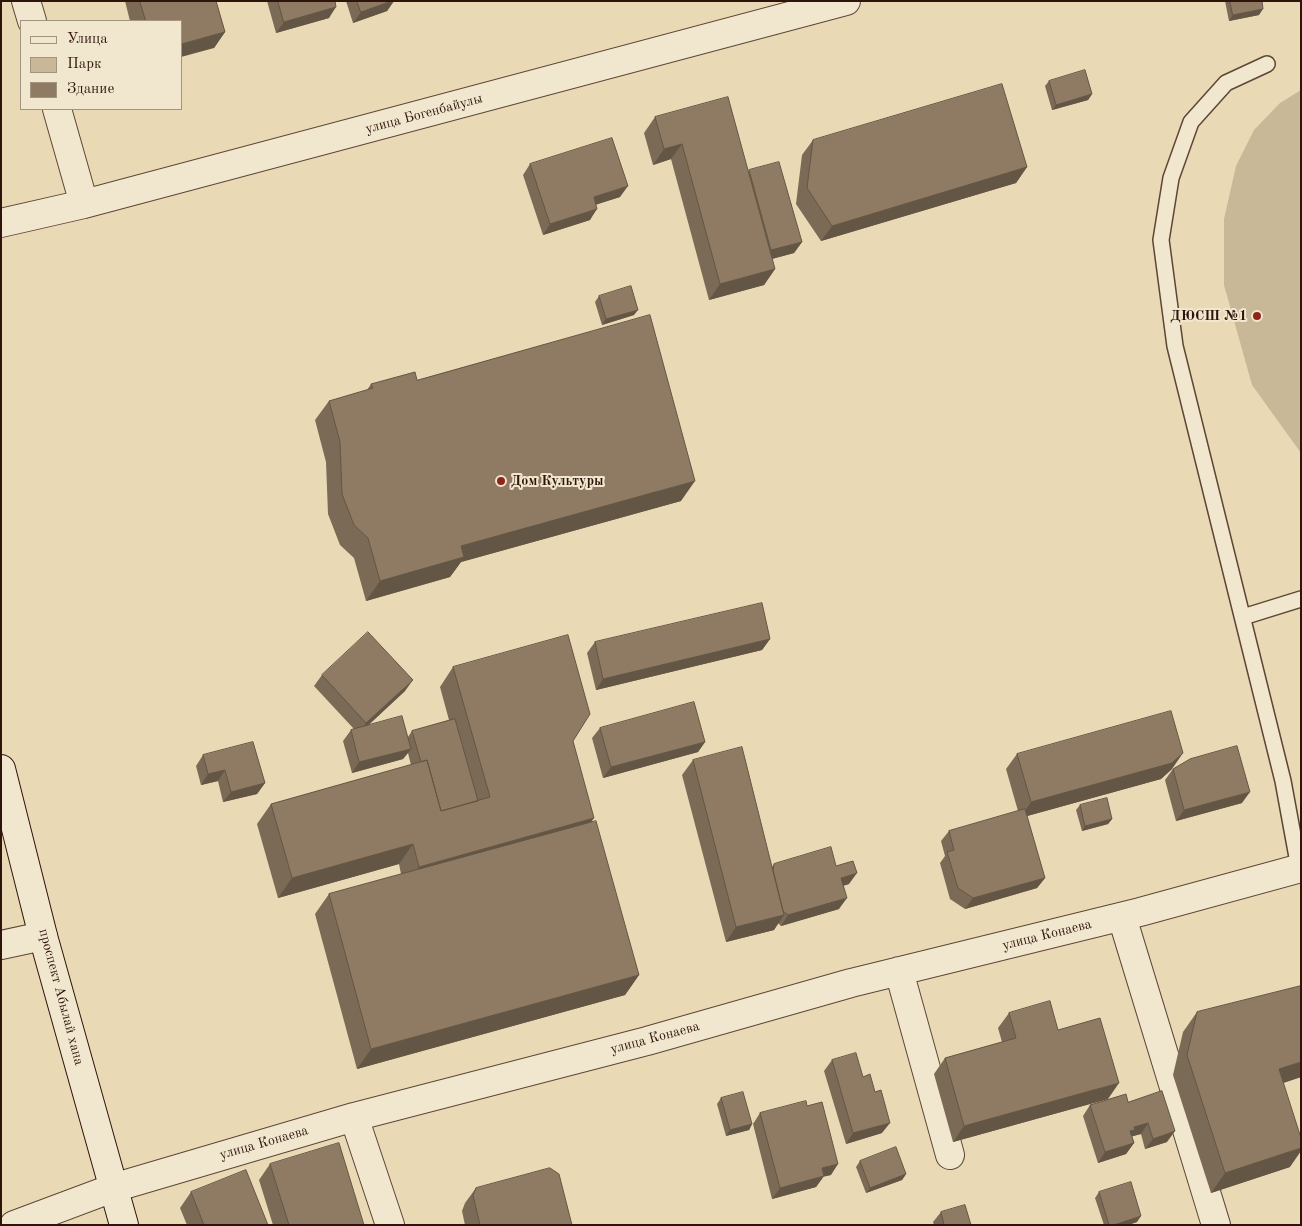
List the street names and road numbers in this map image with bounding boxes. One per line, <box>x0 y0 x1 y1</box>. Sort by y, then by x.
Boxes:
street label: улица Богенбайулы <box>364 90 484 138</box>
street label: улица Конаева <box>1001 916 1093 954</box>
street label: проспект Абылай хана <box>35 927 87 1067</box>
street label: улица Конаева <box>609 1018 701 1058</box>
street label: улица Конаева <box>218 1122 310 1164</box>

